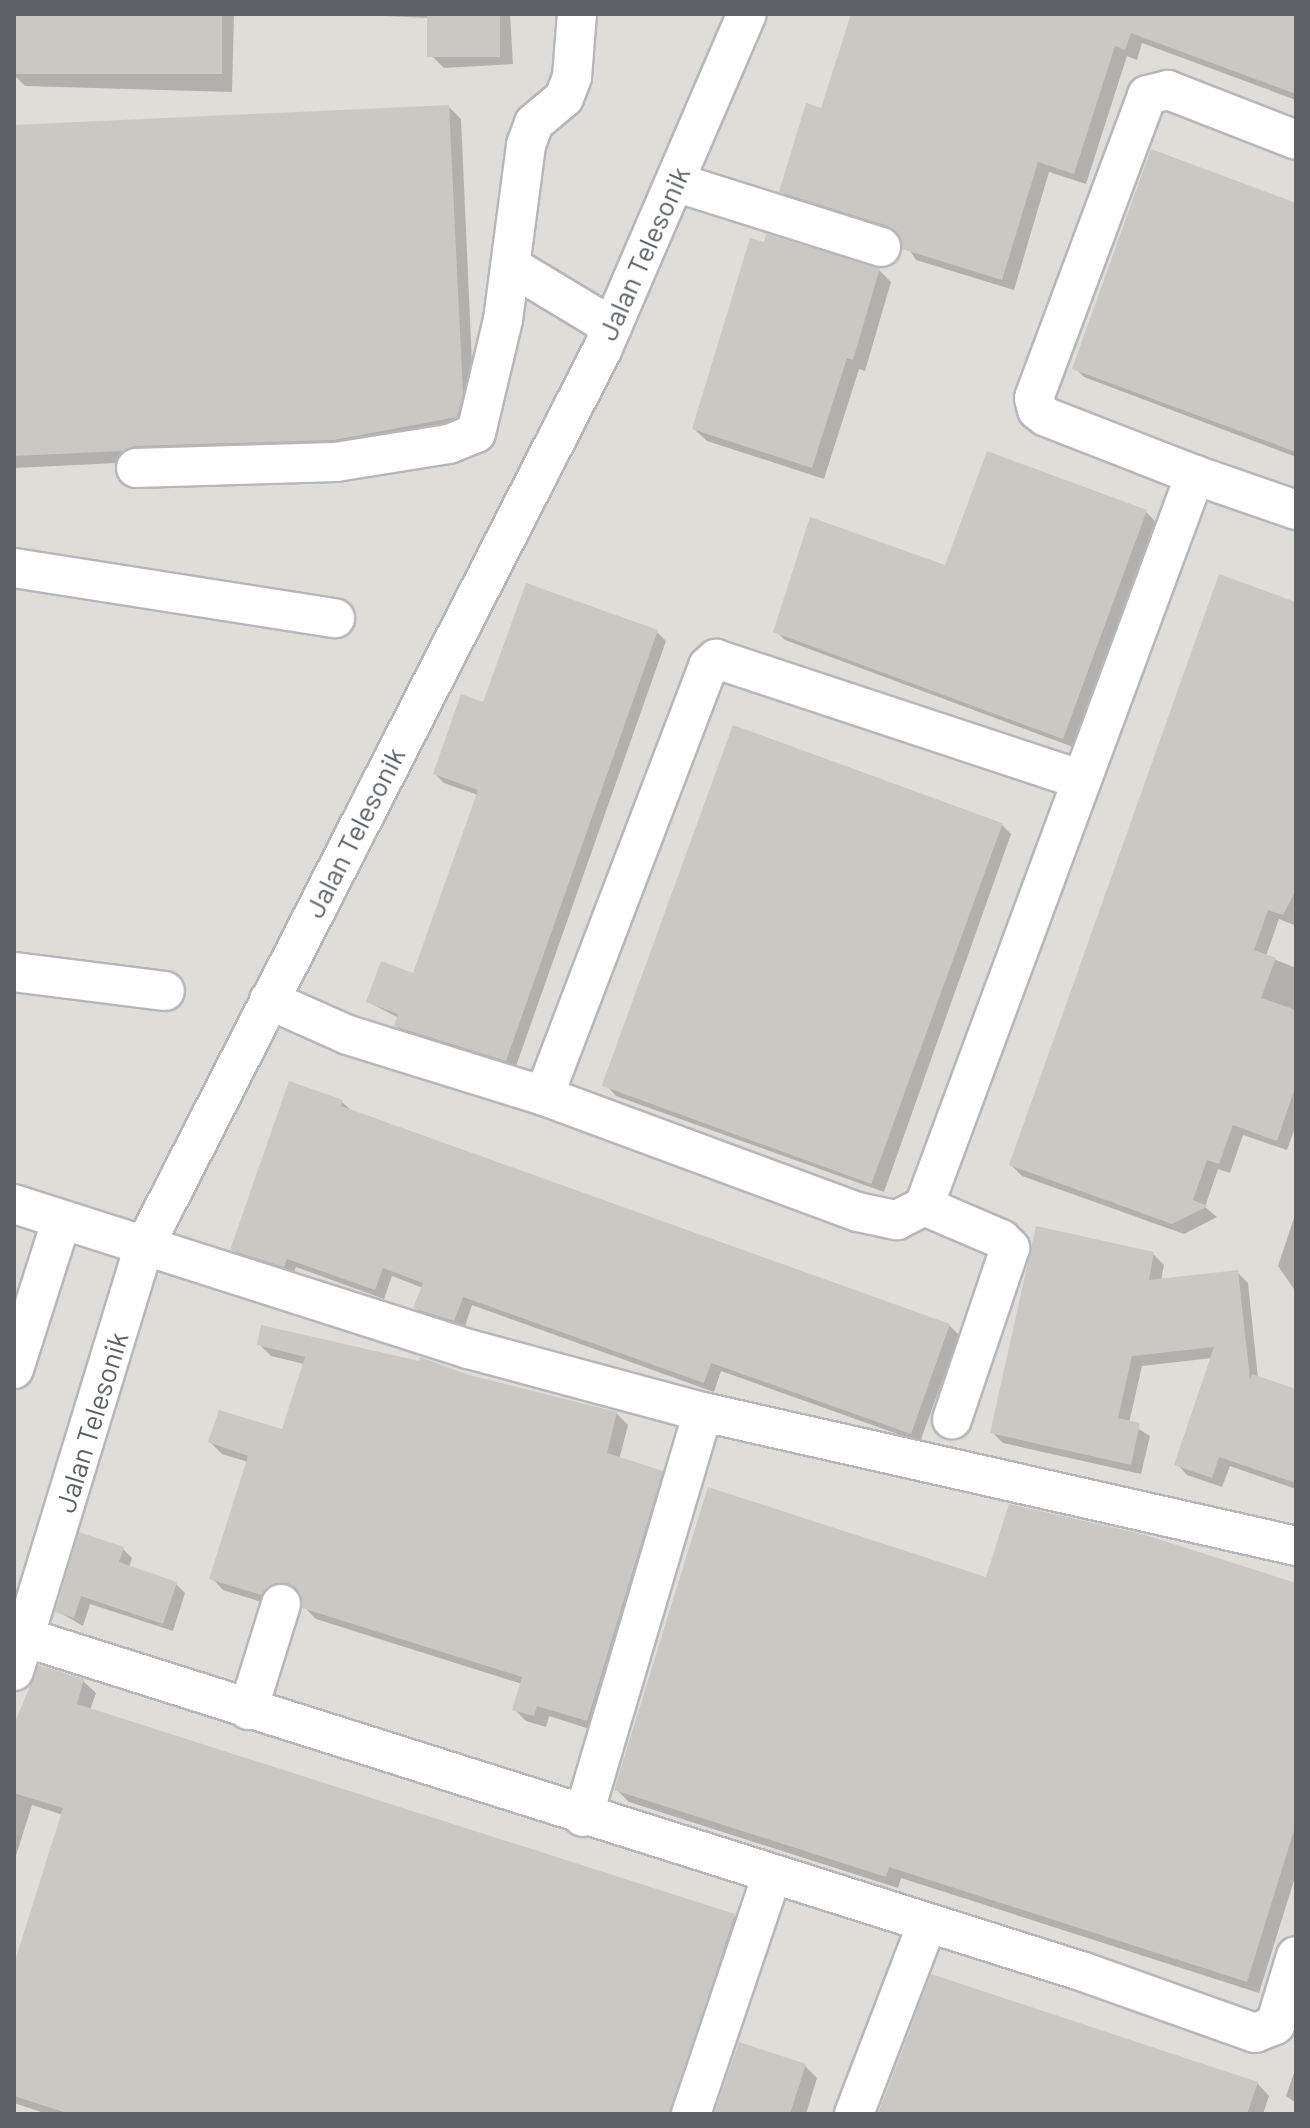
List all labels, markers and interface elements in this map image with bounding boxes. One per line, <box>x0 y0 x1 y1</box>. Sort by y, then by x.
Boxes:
street label: Jalan Telesonik <box>590 161 696 345</box>
street label: Jalan Telesonik <box>297 741 411 923</box>
street label: Jalan Telesonik <box>48 1328 134 1516</box>

